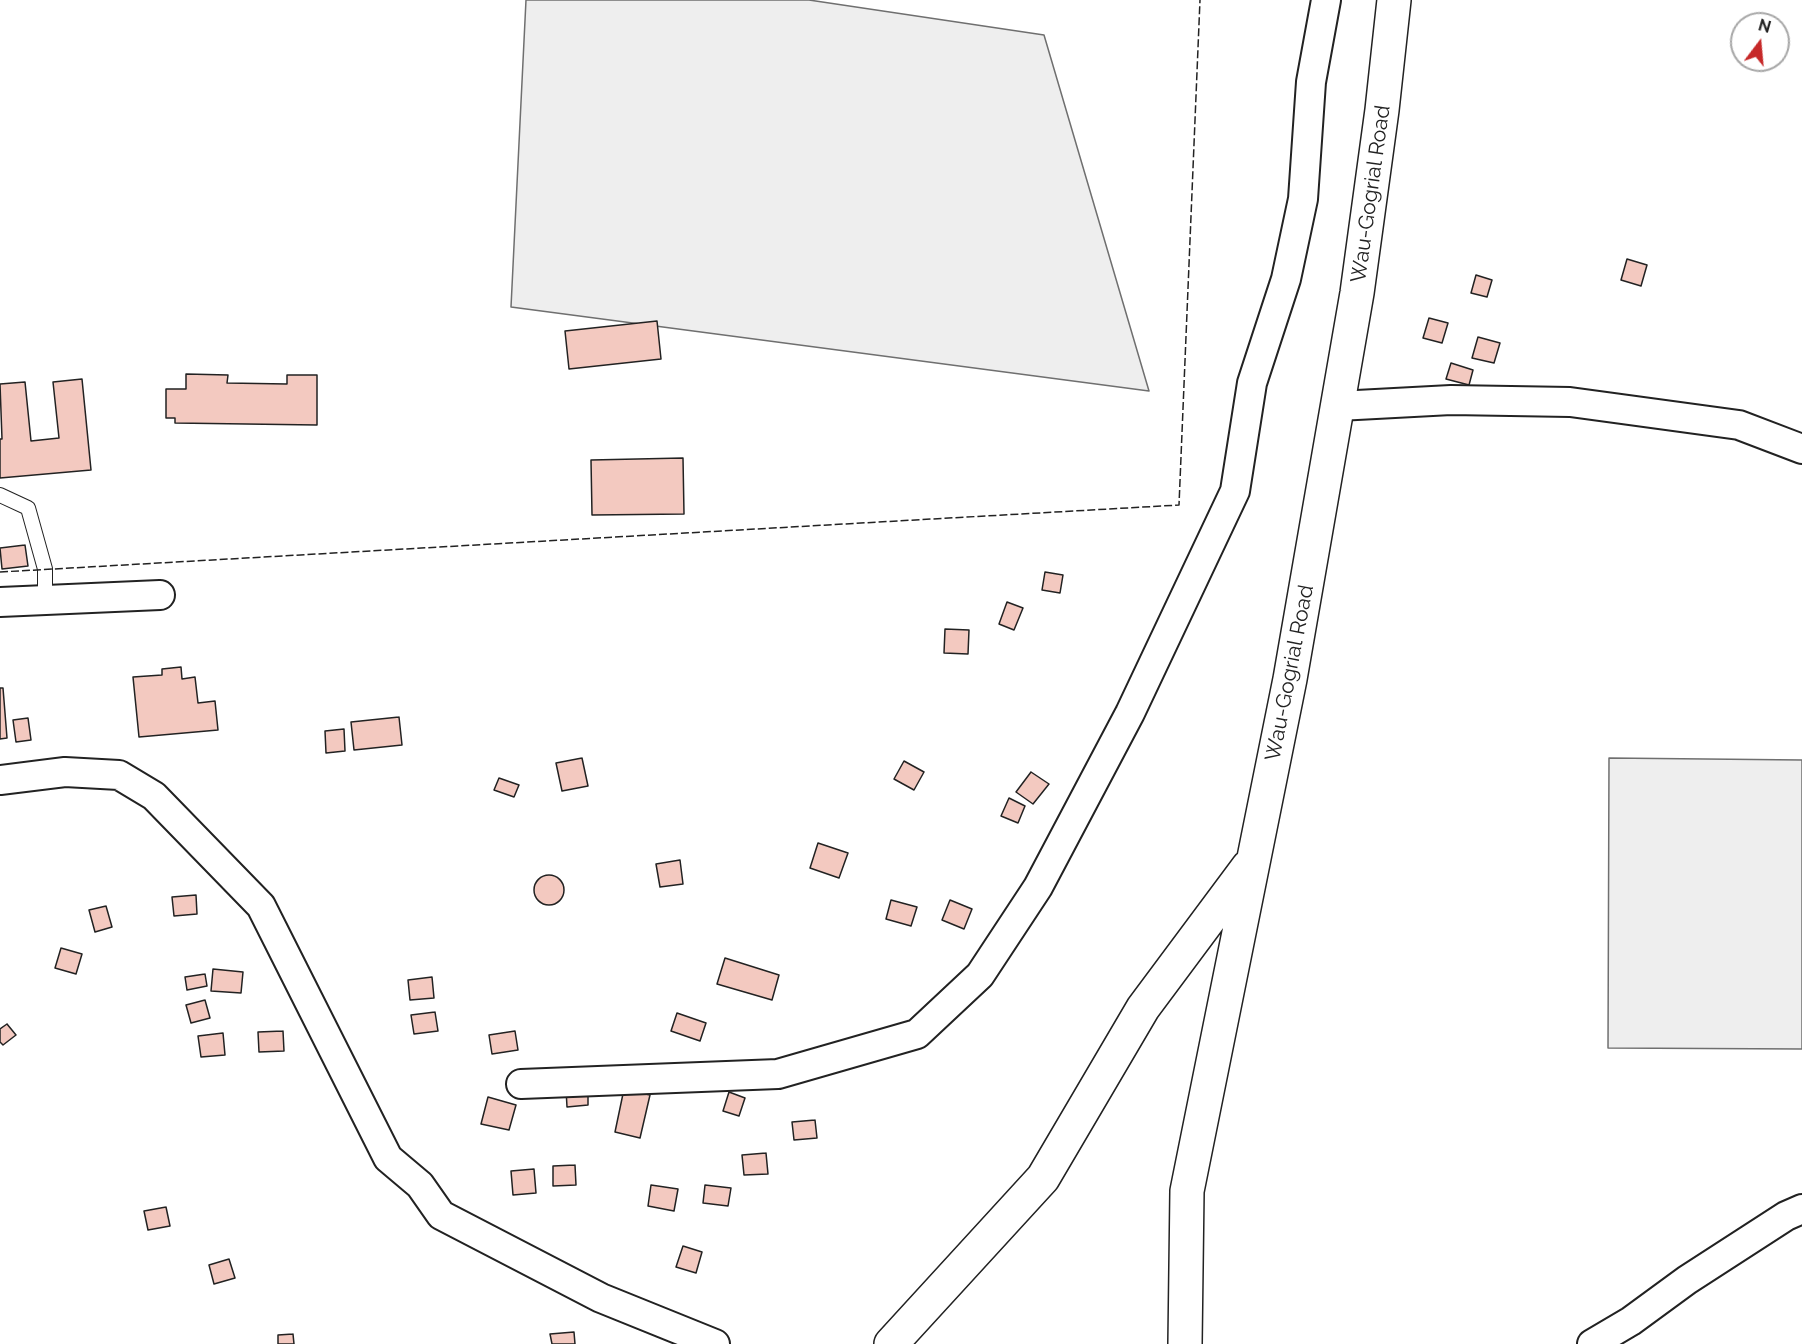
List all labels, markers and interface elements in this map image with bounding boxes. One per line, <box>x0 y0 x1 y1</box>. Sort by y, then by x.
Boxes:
north arrow <box>1730 12 1790 72</box>
text: N <box>1756 15 1773 37</box>
street label: Wau-Gogrial Road <box>1346 104 1396 284</box>
street label: Wau-Gogrial Road <box>1261 583 1319 763</box>

